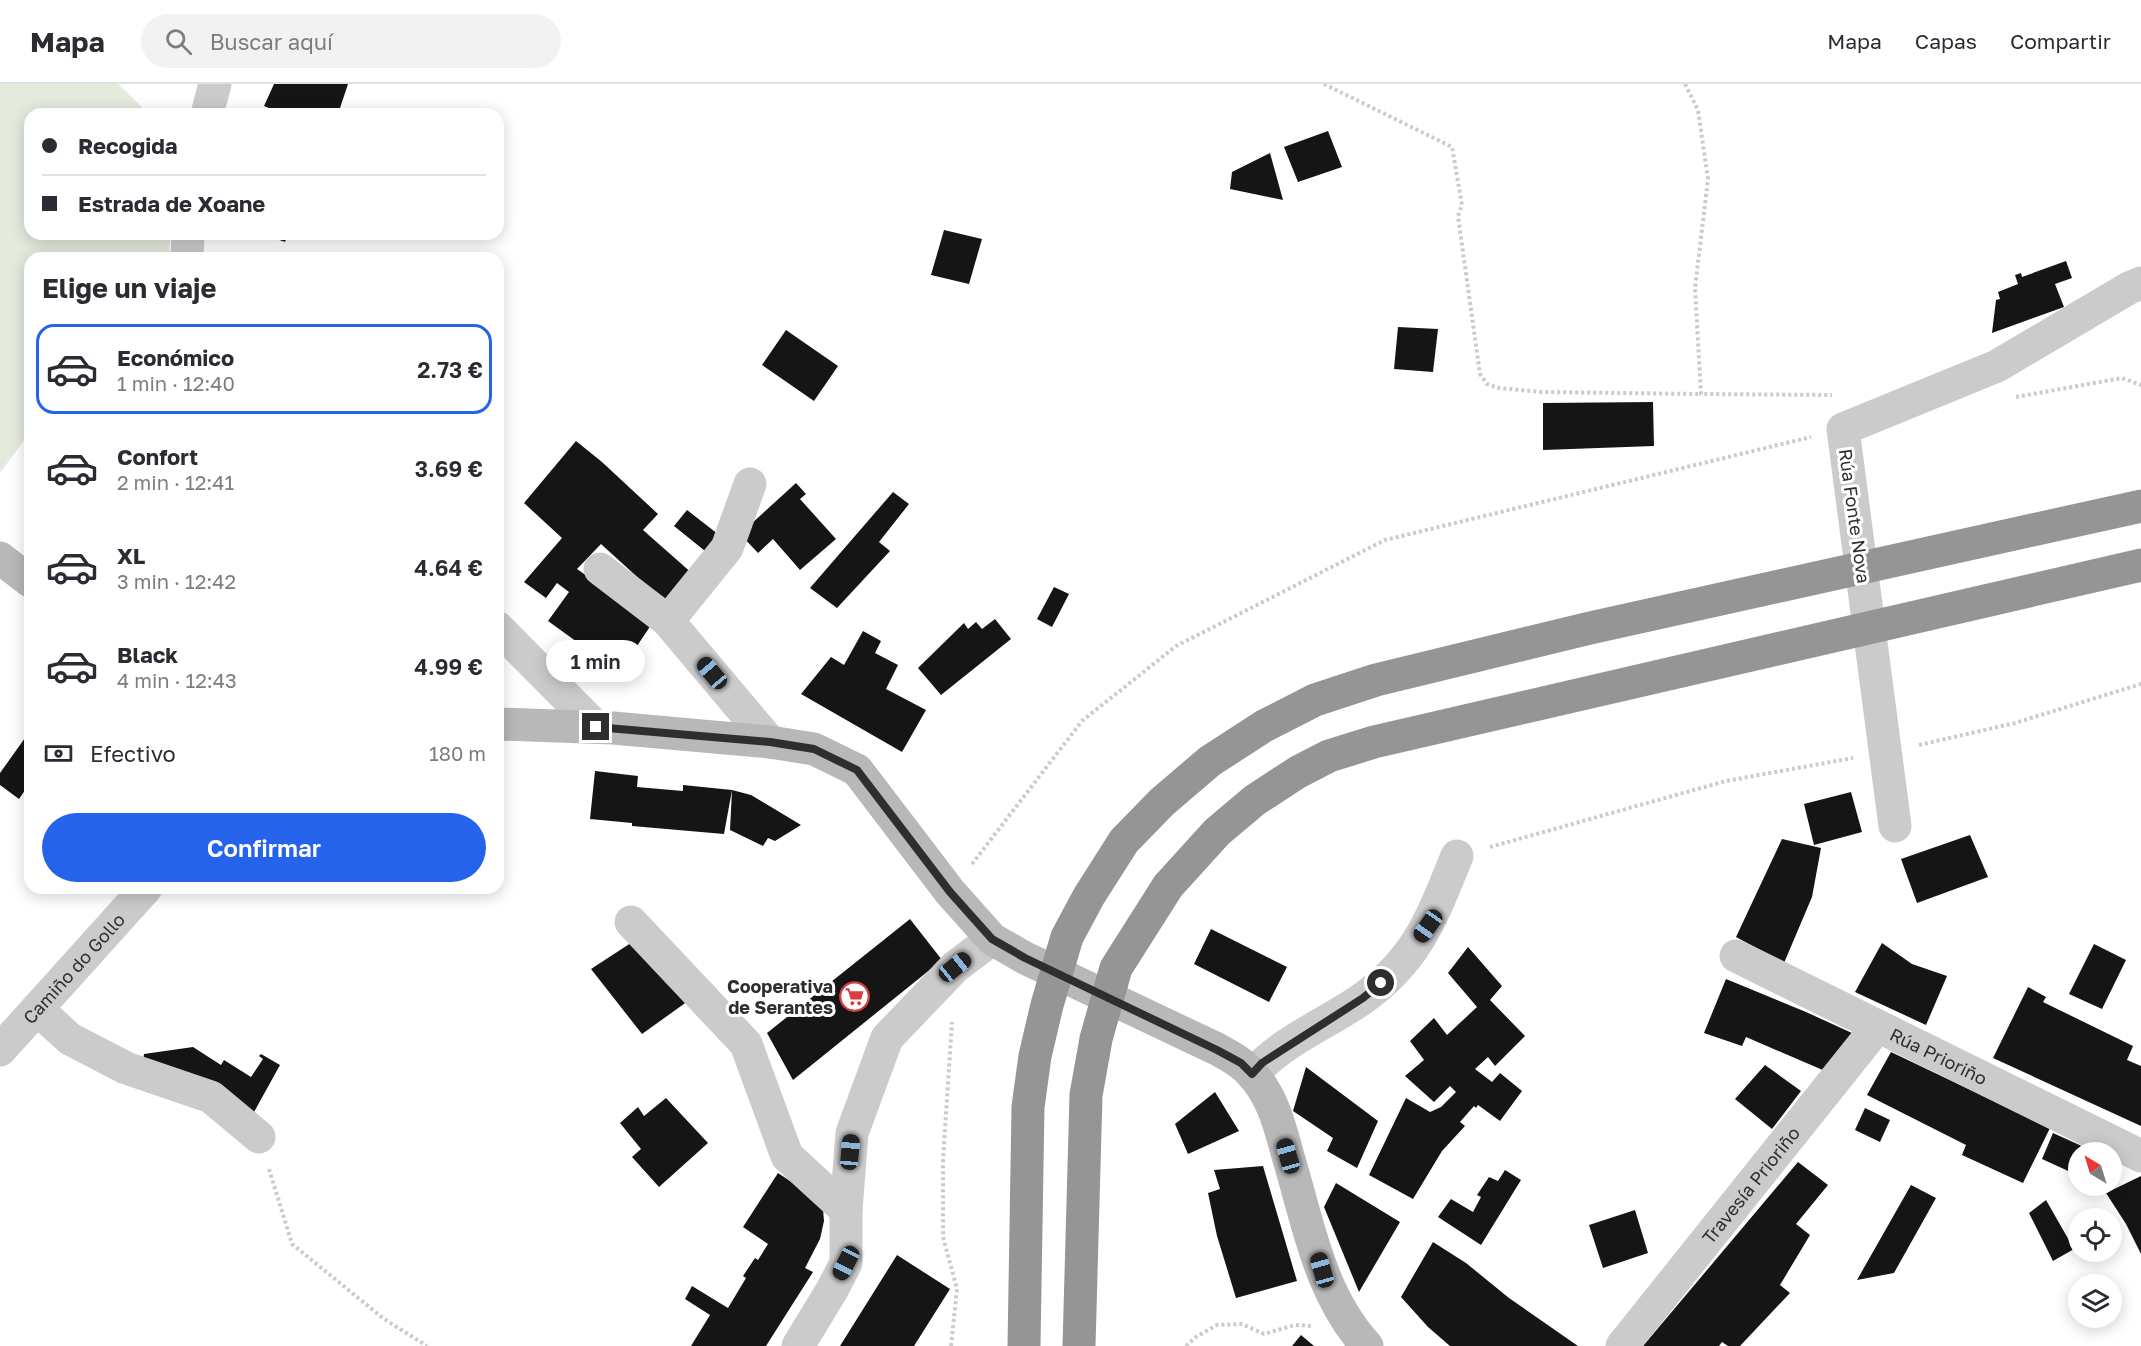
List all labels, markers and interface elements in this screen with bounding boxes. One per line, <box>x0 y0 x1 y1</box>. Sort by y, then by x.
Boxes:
search box <box>141 14 561 68</box>
text: Mapa <box>30 25 105 58</box>
icon: search <box>162 25 195 58</box>
text: Buscar aquí <box>210 28 333 55</box>
text: Mapa <box>1827 28 1882 54</box>
text: Capas <box>1915 28 1977 54</box>
text: Compartir <box>2010 28 2111 54</box>
text: Recogida <box>78 132 178 159</box>
text: Estrada de Xoane <box>78 190 265 217</box>
text: Elige un viaje <box>42 272 216 304</box>
icon: car <box>45 342 99 396</box>
text: Económico <box>117 344 234 371</box>
text: 2.73 € <box>417 356 483 383</box>
text: 1 min · 12:40 <box>117 371 235 395</box>
icon: car <box>45 441 99 495</box>
text: Confort <box>117 443 198 470</box>
street label: Rúa Fonte Nova <box>1835 447 1875 585</box>
text: 3.69 € <box>415 455 483 482</box>
text: 2 min · 12:41 <box>117 470 234 494</box>
icon: car <box>45 540 99 594</box>
text: XL <box>117 542 145 569</box>
text: 4.64 € <box>414 554 483 581</box>
text: 3 min · 12:42 <box>117 569 236 593</box>
icon: car <box>45 639 99 693</box>
callout: 1 min <box>546 640 646 682</box>
text: Black <box>117 641 178 668</box>
text: 1 min <box>570 649 621 673</box>
text: 4.99 € <box>414 653 483 680</box>
car <box>694 653 730 693</box>
text: 4 min · 12:43 <box>117 668 237 692</box>
route end <box>582 713 609 740</box>
icon: cash <box>42 737 75 770</box>
text: Efectivo <box>90 740 176 767</box>
text: 180 m <box>429 741 486 765</box>
button: Confirmar <box>42 813 486 882</box>
car <box>1410 906 1446 946</box>
street label: Camiño do Gollo <box>18 908 129 1028</box>
car <box>935 949 975 985</box>
route start <box>1367 969 1394 996</box>
place label: Cooperativa de Serantes <box>727 975 833 1018</box>
supermarket icon: Cooperativa de Serantes <box>838 980 870 1012</box>
street label: Rúa Prioriño <box>1886 1023 1991 1089</box>
street label: Travesía Prioriño <box>1697 1122 1804 1248</box>
car <box>839 1133 861 1171</box>
car <box>1274 1136 1302 1176</box>
north arrow <box>2068 1142 2122 1196</box>
map controls <box>2068 1142 2122 1328</box>
button: locate <box>2068 1208 2122 1262</box>
car <box>830 1243 862 1283</box>
car <box>1308 1250 1336 1290</box>
button: layers <box>2068 1274 2122 1328</box>

